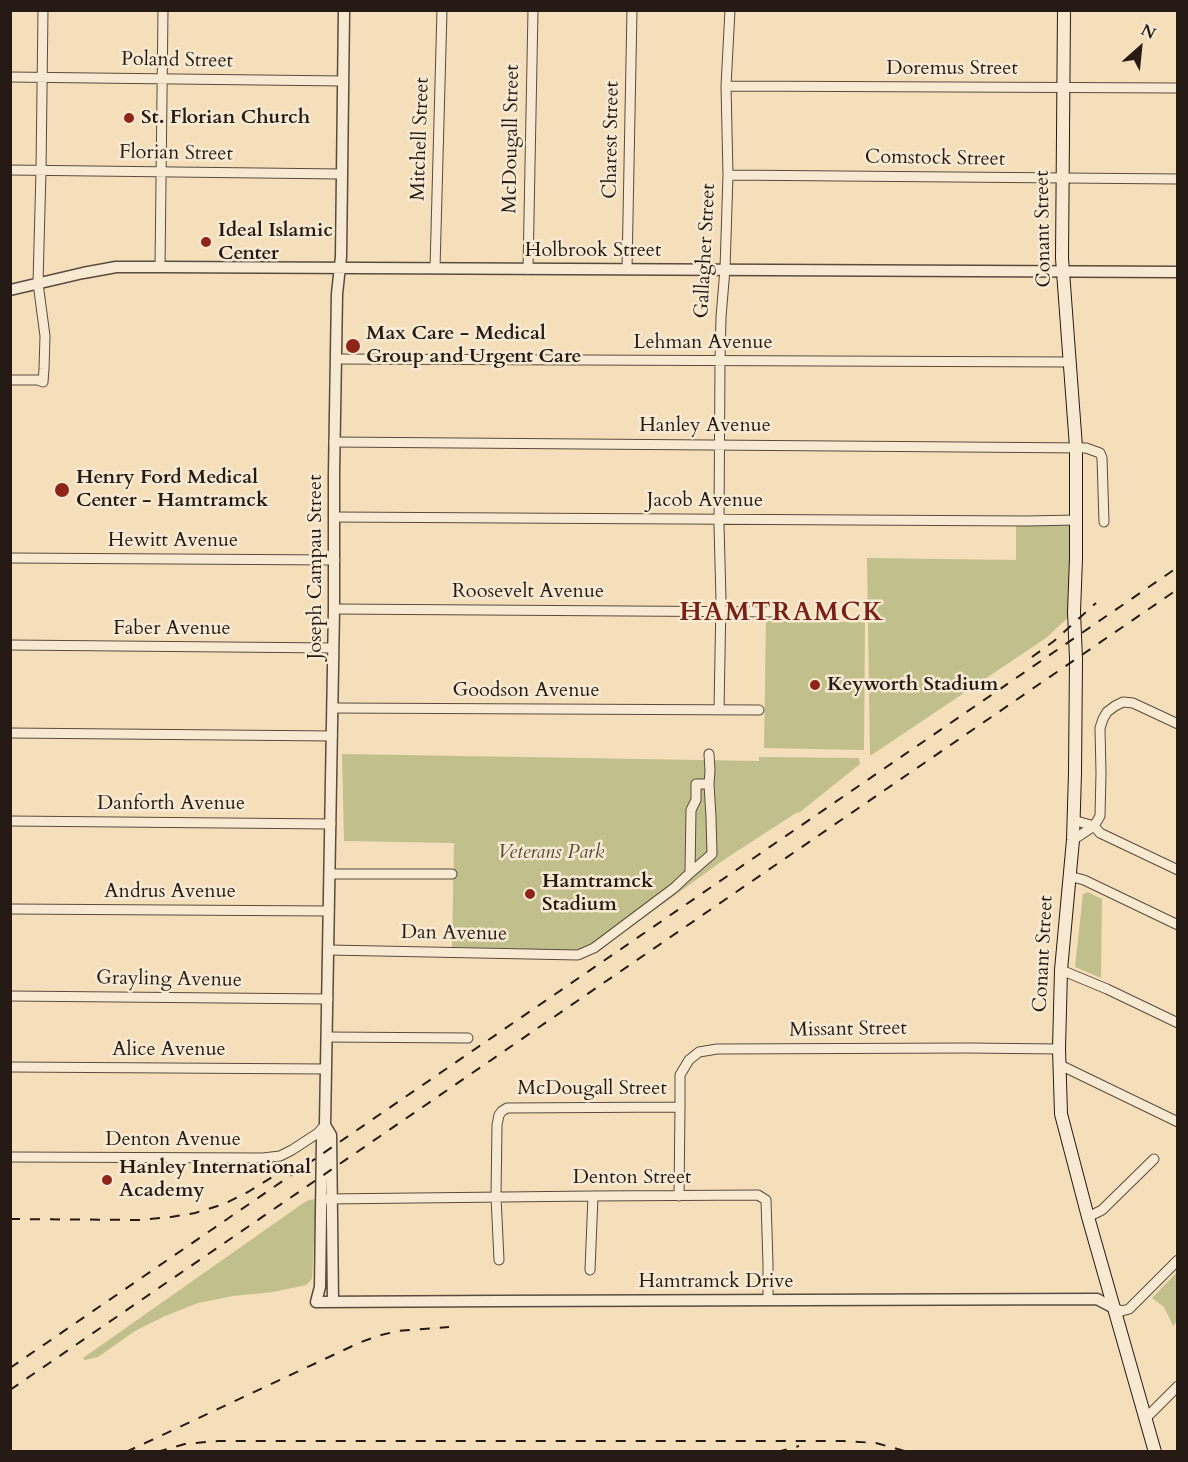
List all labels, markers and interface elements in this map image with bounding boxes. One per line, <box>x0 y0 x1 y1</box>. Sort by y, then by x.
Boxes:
north arrow <box>1110 18 1170 78</box>
text: N <box>1137 19 1159 45</box>
street label: Poland Street <box>121 48 233 74</box>
street label: Doremus Street <box>886 57 1018 81</box>
street label: McDougall Street <box>499 64 525 214</box>
street label: Mitchell Street <box>407 77 435 201</box>
street label: Charest Street <box>599 81 625 199</box>
place label: St. Florian Church <box>141 106 310 130</box>
marker: St. Florian Church <box>122 111 136 125</box>
street label: Florian Street <box>119 141 233 167</box>
street label: Comstock Street <box>865 146 1005 172</box>
street label: Conant Street <box>1031 170 1057 288</box>
street label: Gallagher Street <box>690 183 722 319</box>
place label: Ideal Islamic Center <box>218 219 333 266</box>
marker: Ideal Islamic Center <box>199 235 213 249</box>
street label: Holbrook Street <box>525 239 661 263</box>
place label: Max Care - Medical Group and Urgent Care <box>366 322 581 369</box>
street label: Lehman Avenue <box>633 331 773 355</box>
marker: Max Care - Medical Group and Urgent Care <box>344 337 362 355</box>
street label: Hanley Avenue <box>639 414 771 438</box>
place label: Henry Ford Medical Center - Hamtramck <box>76 466 268 513</box>
street label: Joseph Campau Street <box>304 475 328 659</box>
marker: Henry Ford Medical Center - Hamtramck <box>53 481 71 499</box>
street label: Jacob Avenue <box>647 489 763 513</box>
street label: Hewitt Avenue <box>108 529 238 553</box>
street label: Roosevelt Avenue <box>452 580 604 604</box>
district label: HAMTRAMCK <box>679 598 885 630</box>
street label: Faber Avenue <box>113 617 231 641</box>
place label: Keyworth Stadium <box>827 673 998 697</box>
marker: Keyworth Stadium <box>808 678 822 692</box>
street label: Goodson Avenue <box>452 679 600 703</box>
street label: Danforth Avenue <box>97 792 245 816</box>
park label: Veterans Park <box>497 841 605 865</box>
place label: Hamtramck Stadium <box>542 870 653 917</box>
street label: Andrus Avenue <box>104 880 236 904</box>
marker: Hamtramck Stadium <box>523 887 537 901</box>
street label: Conant Street <box>1029 895 1059 1013</box>
street label: Dan Avenue <box>401 921 507 947</box>
street label: Grayling Avenue <box>96 967 242 993</box>
street label: Missant Street <box>789 1017 907 1043</box>
street label: Alice Avenue <box>112 1038 226 1062</box>
street label: McDougall Street <box>517 1077 667 1101</box>
street label: Denton Avenue <box>105 1128 241 1152</box>
place label: Hanley International Academy <box>119 1156 311 1203</box>
street label: Denton Street <box>573 1166 691 1190</box>
marker: Hanley International Academy <box>100 1173 114 1187</box>
street label: Hamtramck Drive <box>638 1270 794 1294</box>

